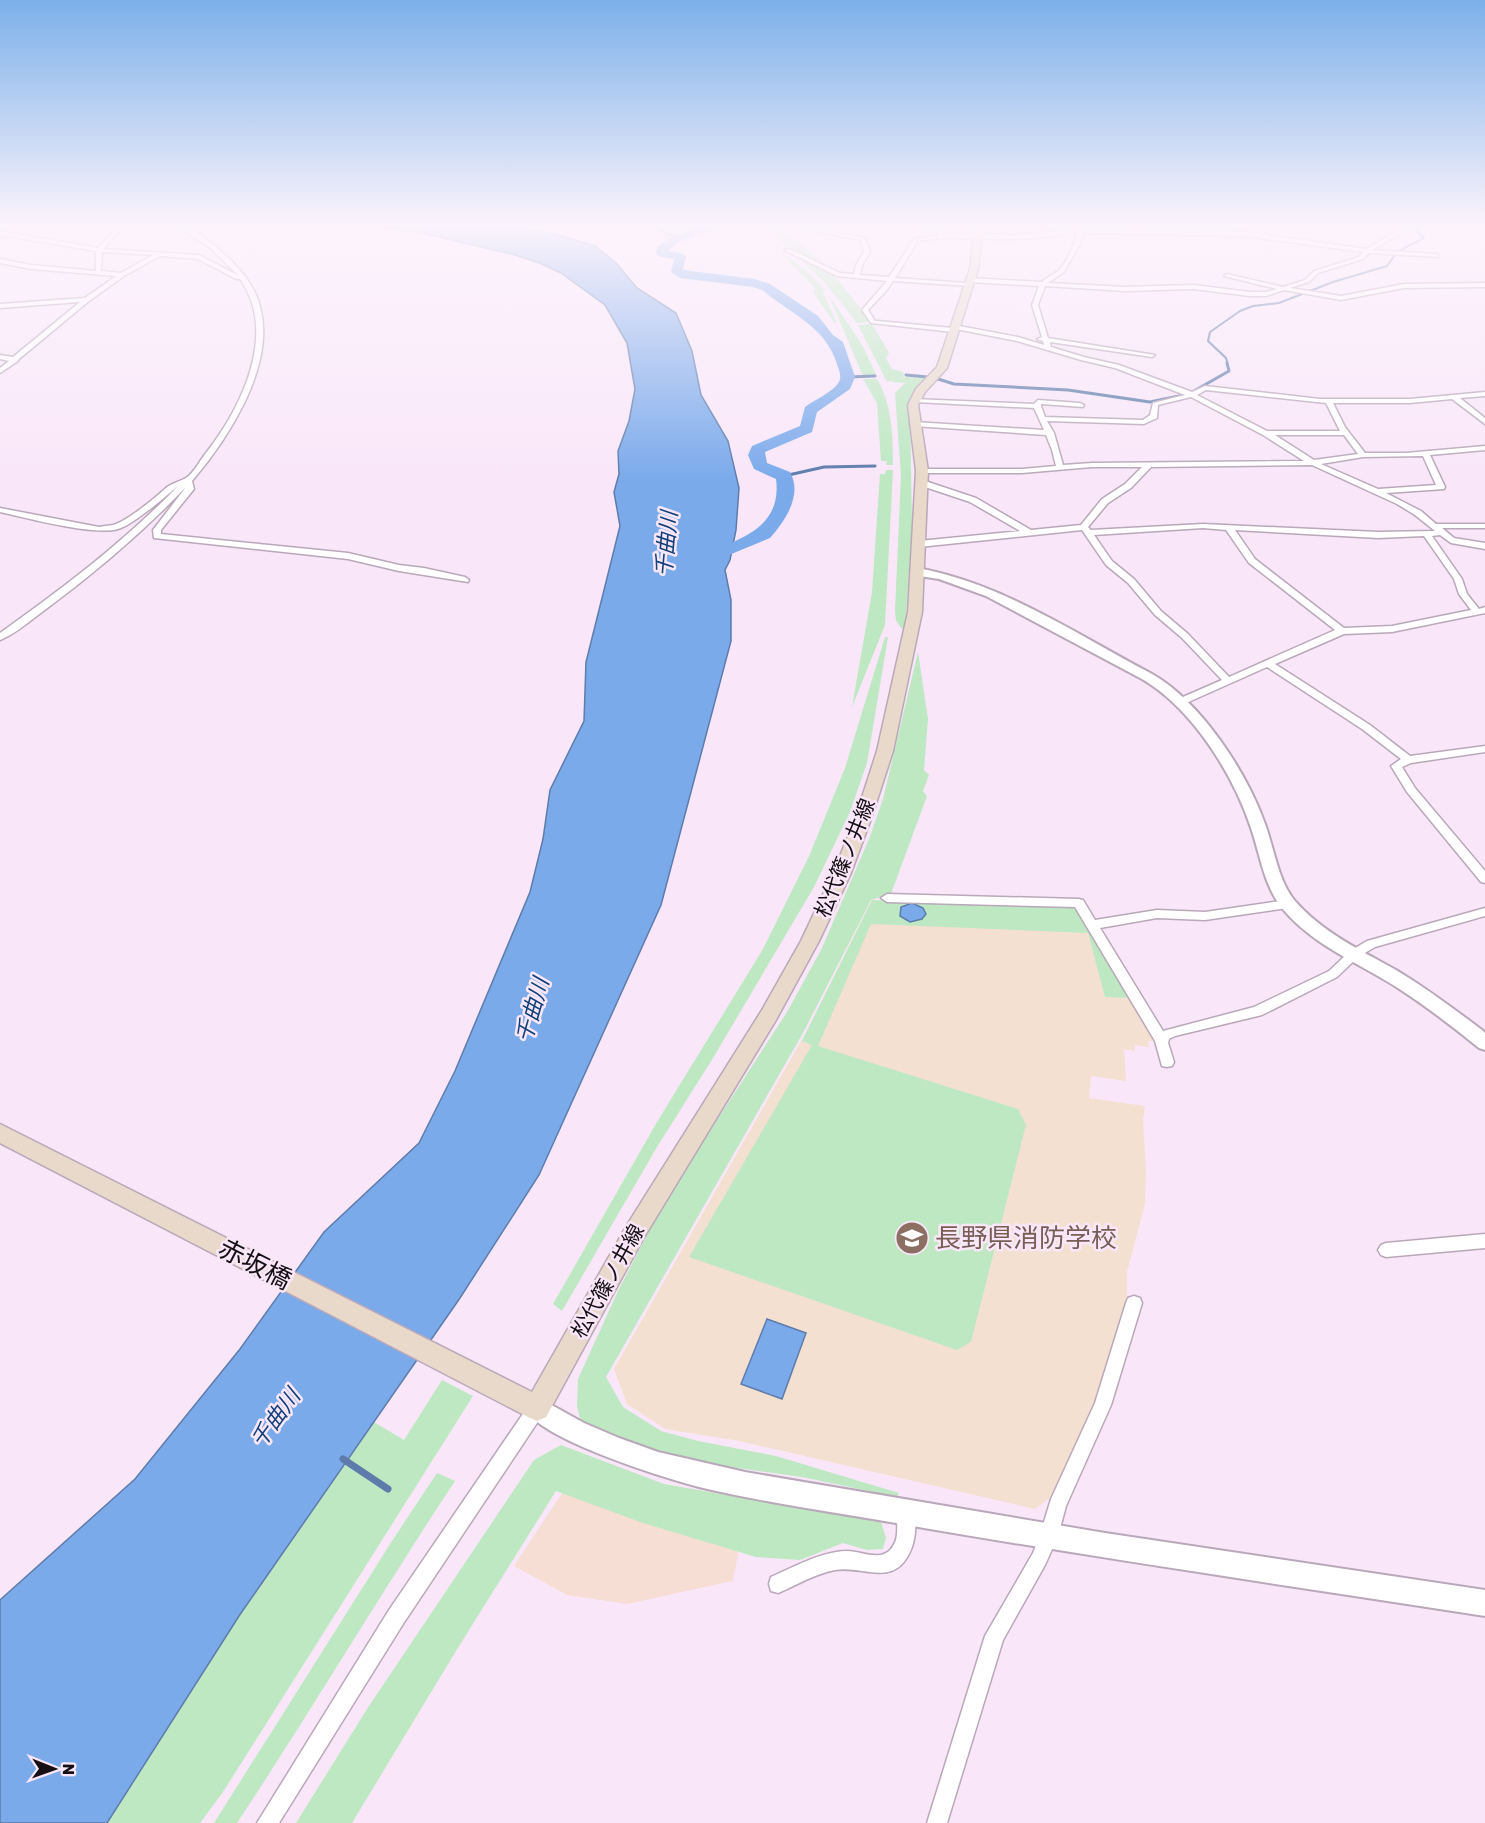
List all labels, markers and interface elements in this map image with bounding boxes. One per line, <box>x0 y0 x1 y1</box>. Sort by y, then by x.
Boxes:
water label: 千曲川 <box>650 508 683 578</box>
street label: 松代篠ノ井線 <box>809 795 880 921</box>
water label: 千曲川 <box>510 973 555 1046</box>
street label: 松代篠ノ井線 <box>566 1220 649 1342</box>
school or university icon: 長野県消防学校 <box>894 1220 930 1256</box>
place label: 長野県消防学校 <box>935 1223 1117 1254</box>
street label: 赤坂橋 <box>213 1233 297 1296</box>
water label: 千曲川 <box>245 1382 307 1453</box>
north arrow <box>24 1739 84 1799</box>
text: N <box>59 1763 78 1775</box>

